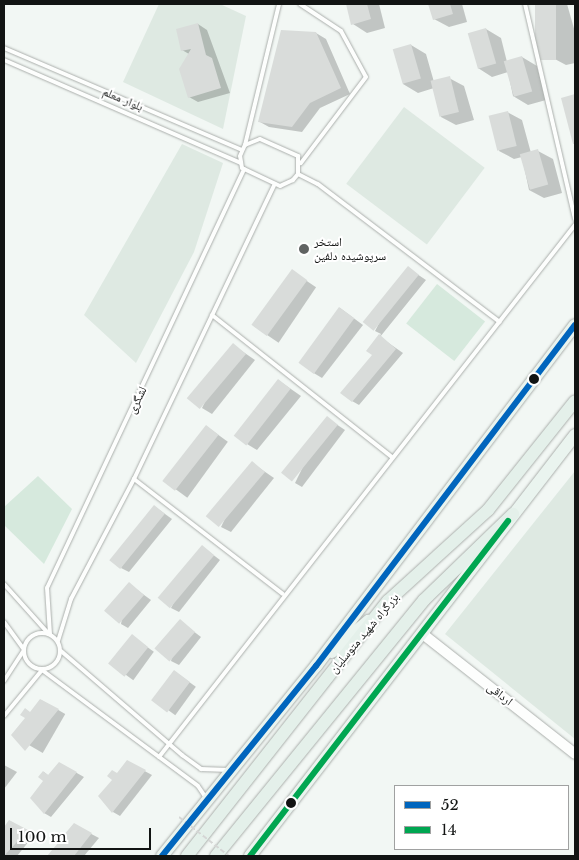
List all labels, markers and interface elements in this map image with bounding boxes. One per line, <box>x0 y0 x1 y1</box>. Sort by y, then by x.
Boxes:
street label: بلوار معلم <box>101 84 145 114</box>
place label: استخر سرپوشیده دلفین <box>314 235 386 263</box>
marker: استخر سرپوشیده دلفین <box>298 243 310 255</box>
unlabelled marker <box>529 374 539 384</box>
street label: لشگری <box>124 384 150 416</box>
street label: بزرگراه شهید متوسلیان <box>326 590 402 676</box>
street label: ارداقی <box>484 680 516 708</box>
legend <box>394 785 569 850</box>
text: 52 <box>441 795 459 814</box>
unlabelled marker <box>286 798 296 808</box>
scale bar <box>12 818 154 850</box>
text: 14 <box>441 820 456 839</box>
text: 100 m <box>18 827 67 846</box>

